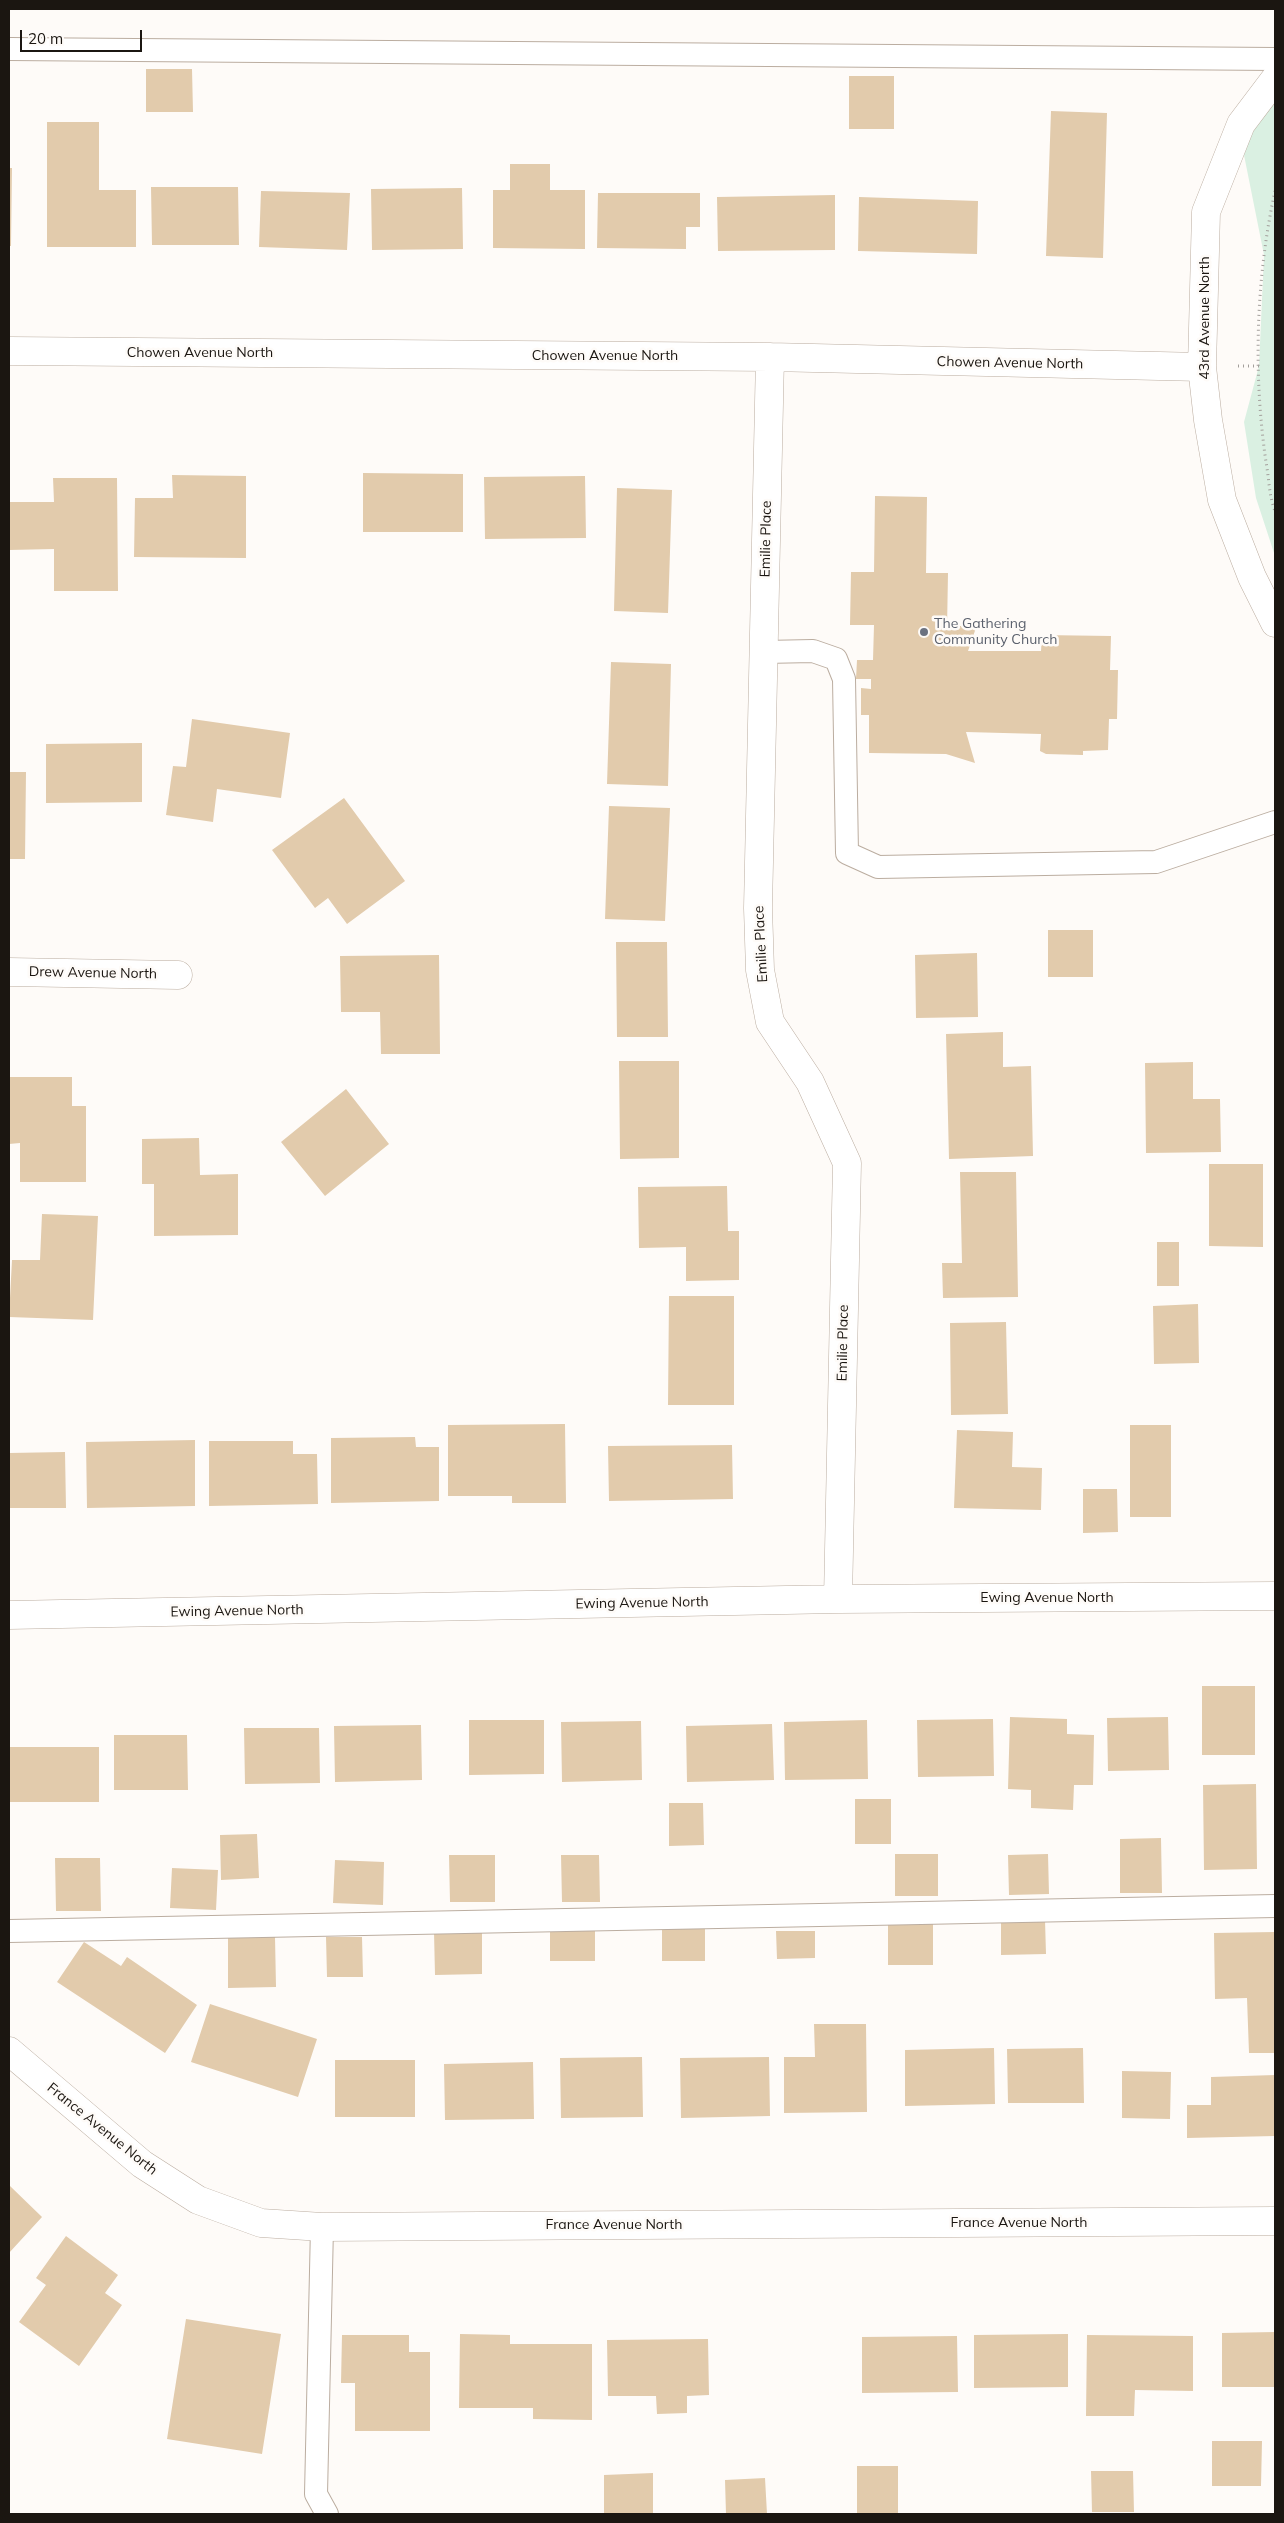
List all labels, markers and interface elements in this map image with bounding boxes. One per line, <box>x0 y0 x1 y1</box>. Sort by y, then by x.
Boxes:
scale bar <box>22 20 145 52</box>
text: 20 m <box>28 29 63 48</box>
street label: 43rd Avenue North <box>1197 256 1213 380</box>
street label: Chowen Avenue North <box>127 345 273 361</box>
street label: Chowen Avenue North <box>532 348 678 364</box>
street label: Chowen Avenue North <box>937 353 1083 373</box>
street label: Emilie Place <box>757 500 775 578</box>
place label: The Gathering Community Church <box>934 616 1057 648</box>
marker: The Gathering Community Church <box>918 626 930 638</box>
street label: Emilie Place <box>751 905 771 983</box>
street label: Drew Avenue North <box>29 963 157 983</box>
street label: Emilie Place <box>834 1304 852 1382</box>
street label: Ewing Avenue North <box>980 1590 1114 1606</box>
street label: Ewing Avenue North <box>575 1593 709 1613</box>
street label: Ewing Avenue North <box>170 1601 304 1621</box>
street label: France Avenue North <box>44 2079 160 2179</box>
street label: France Avenue North <box>951 2215 1087 2231</box>
street label: France Avenue North <box>546 2217 682 2233</box>

